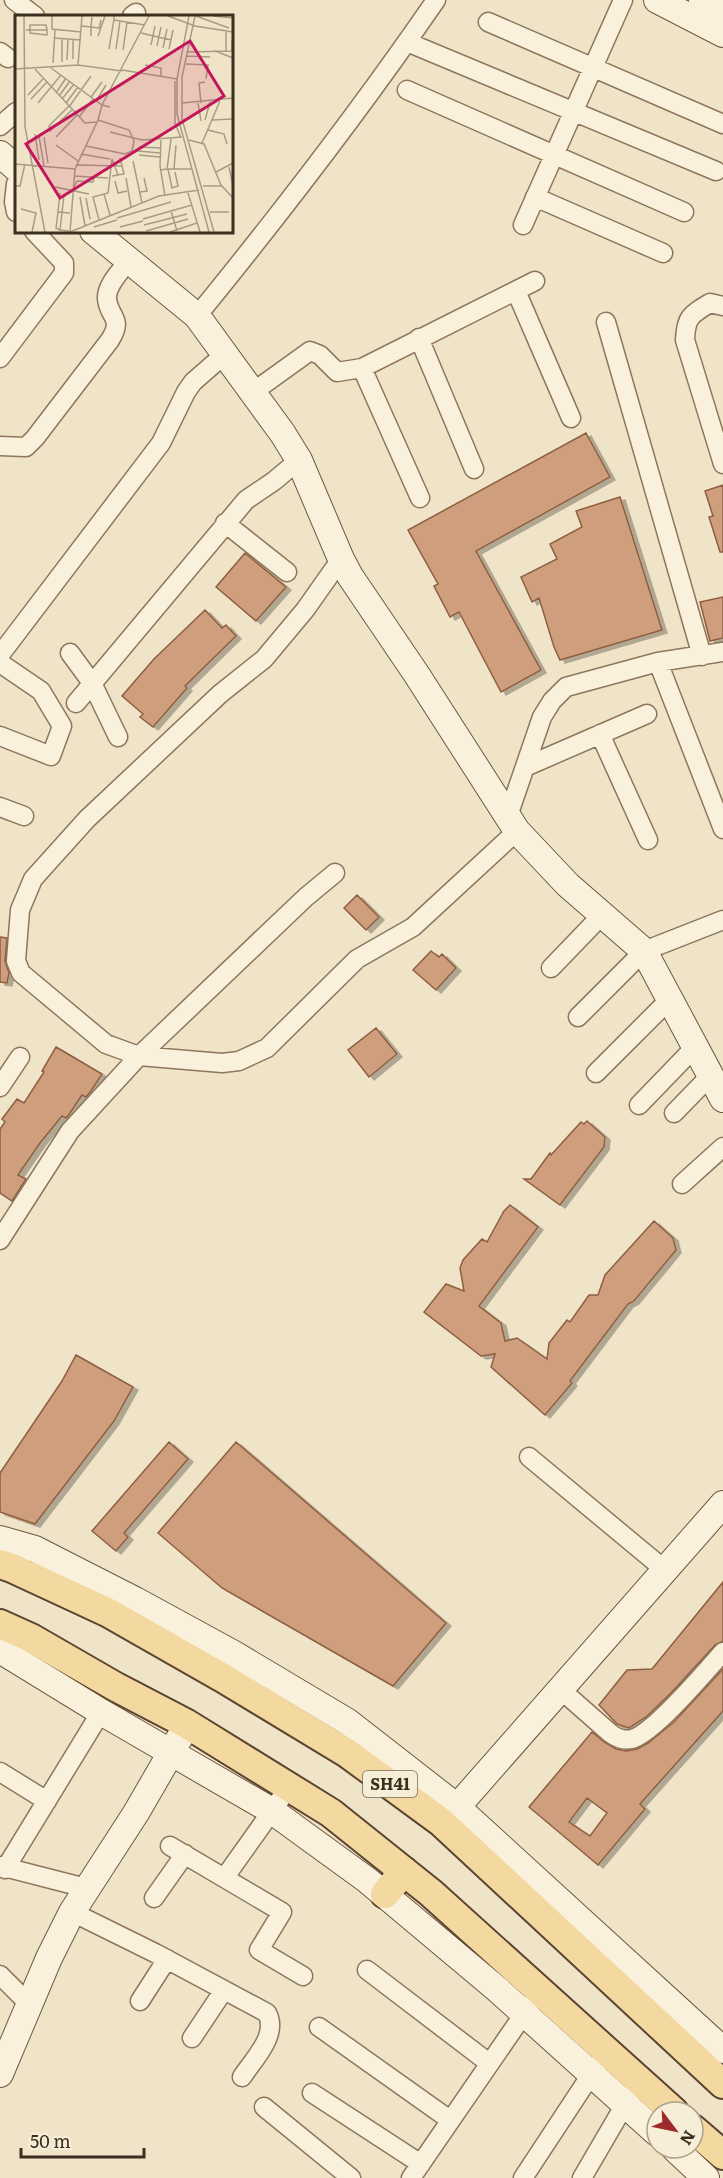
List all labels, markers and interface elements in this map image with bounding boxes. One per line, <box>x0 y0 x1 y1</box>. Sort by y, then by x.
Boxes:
inset map <box>15 15 232 232</box>
road number: SH41 <box>363 1771 417 1797</box>
north arrow <box>645 2100 705 2160</box>
scale bar <box>21 2121 144 2159</box>
text: N <box>675 2126 702 2151</box>
text: 50 m <box>30 2127 71 2154</box>

